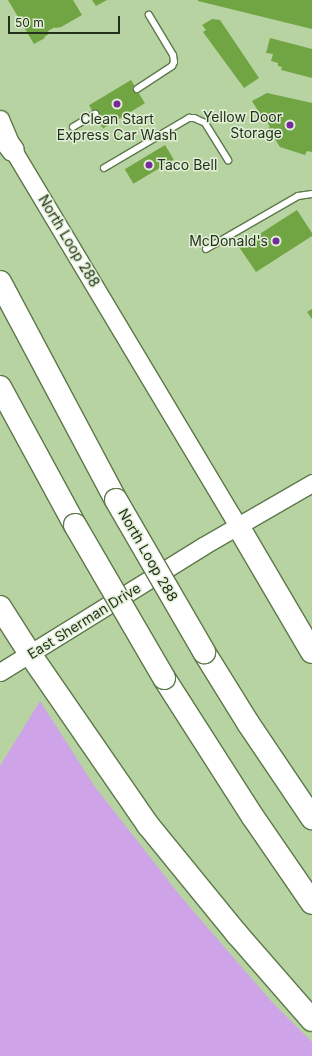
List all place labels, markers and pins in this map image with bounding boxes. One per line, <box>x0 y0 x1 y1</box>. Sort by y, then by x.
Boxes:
marker: Clean Start Express Car Wash <box>112 99 122 109</box>
place label: Yellow Door Storage <box>203 109 282 142</box>
place label: Clean Start Express Car Wash <box>57 111 177 144</box>
marker: Yellow Door Storage <box>285 120 295 130</box>
place label: Taco Bell <box>157 157 217 173</box>
marker: Taco Bell <box>144 160 154 170</box>
place label: McDonald's <box>189 233 268 249</box>
marker: McDonald's <box>271 236 281 246</box>

